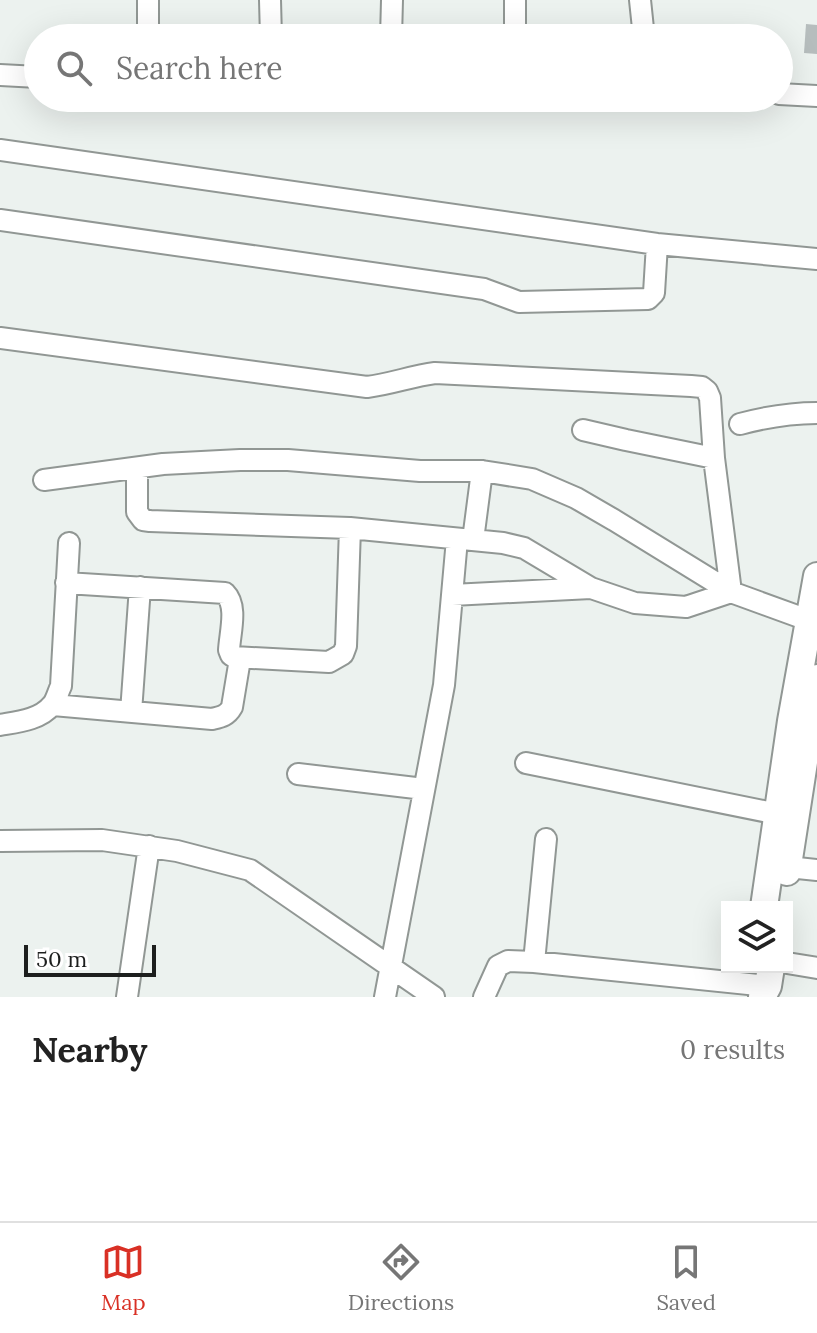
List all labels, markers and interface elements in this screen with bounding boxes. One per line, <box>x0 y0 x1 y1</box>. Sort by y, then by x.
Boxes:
search box <box>24 24 793 112</box>
icon: search <box>52 46 96 90</box>
text: Search here <box>116 49 283 87</box>
map controls <box>721 901 793 973</box>
button: layers <box>721 901 793 973</box>
scale bar <box>24 941 156 977</box>
text: 50 m <box>36 945 87 973</box>
text: Nearby <box>32 1028 148 1071</box>
text: 0 results <box>680 1033 785 1066</box>
tab: Map <box>101 1240 146 1316</box>
tab: Directions <box>348 1240 454 1316</box>
tab: Saved <box>656 1240 716 1316</box>

